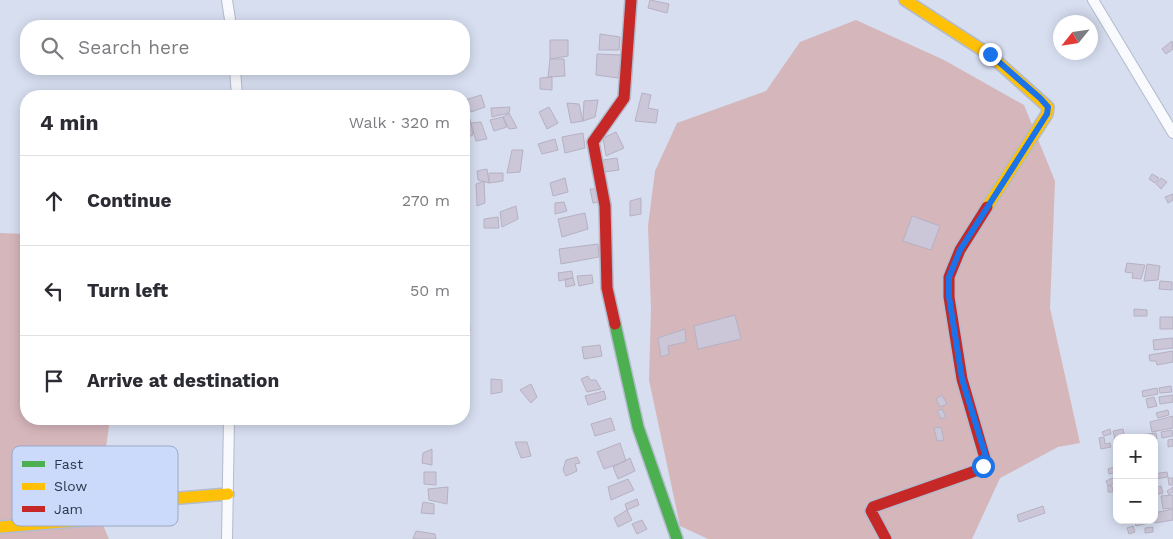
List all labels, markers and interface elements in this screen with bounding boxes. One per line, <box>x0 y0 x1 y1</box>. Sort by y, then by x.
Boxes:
north arrow <box>1053 15 1098 60</box>
search box <box>20 20 470 75</box>
icon: search <box>38 34 66 62</box>
text: Search here <box>78 36 189 59</box>
route end <box>979 43 1002 66</box>
text: 4 min <box>40 110 98 135</box>
text: Walk · 320 m <box>349 113 450 132</box>
icon: ahead <box>40 187 68 215</box>
text: Continue <box>87 189 171 212</box>
text: 270 m <box>402 191 450 210</box>
icon: left <box>40 277 68 305</box>
text: Turn left <box>87 279 168 302</box>
text: 50 m <box>410 281 450 300</box>
icon: arrive <box>40 367 68 395</box>
text: Arrive at destination <box>87 369 279 392</box>
map controls <box>1113 434 1158 524</box>
button: + <box>1113 434 1158 479</box>
legend <box>12 446 178 526</box>
route start <box>972 455 995 478</box>
text: Fast <box>54 456 83 472</box>
text: Slow <box>54 478 87 494</box>
button: − <box>1113 479 1158 524</box>
text: Jam <box>54 501 83 517</box>

